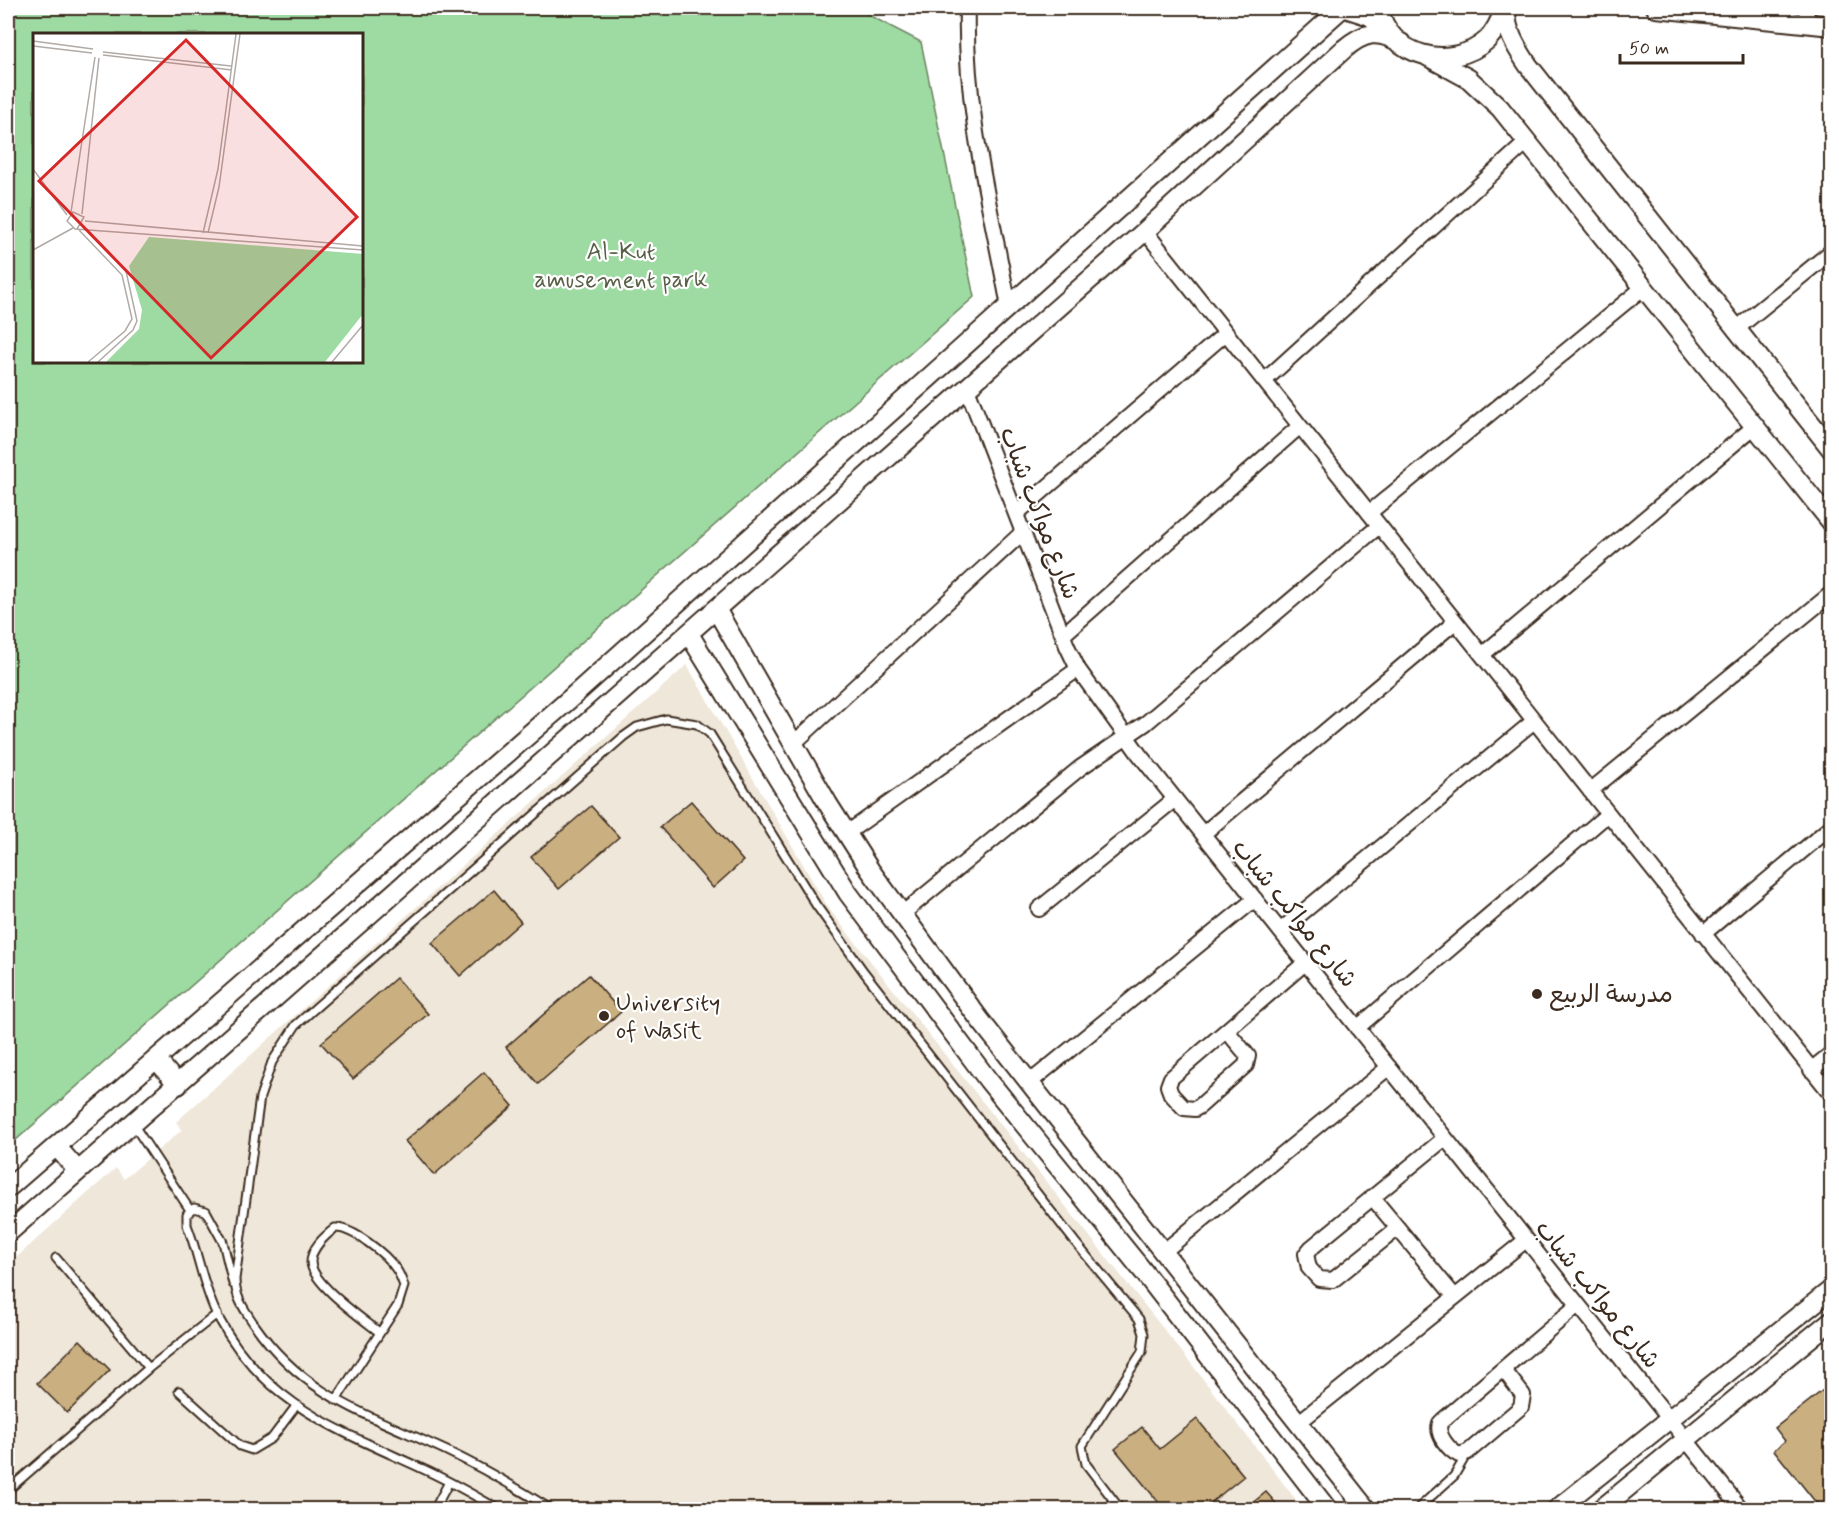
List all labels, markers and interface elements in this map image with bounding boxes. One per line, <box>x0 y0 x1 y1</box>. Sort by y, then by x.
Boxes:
scale bar <box>1620 27 1743 65</box>
inset map <box>33 33 363 363</box>
text: 50 m <box>1629 37 1669 61</box>
park label: Al-Kut amusement park <box>534 237 708 296</box>
street label: شارع مواكب شباب <box>991 423 1086 604</box>
street label: شارع مواكب شباب <box>1224 833 1363 995</box>
place label: مدرسة الربيع <box>1549 980 1673 1011</box>
marker: مدرسة الربيع <box>1530 987 1544 1001</box>
place label: University of Wasit <box>616 988 720 1047</box>
marker: University of Wasit <box>597 1009 611 1023</box>
street label: شارع مواكب شباب <box>1527 1214 1666 1376</box>

